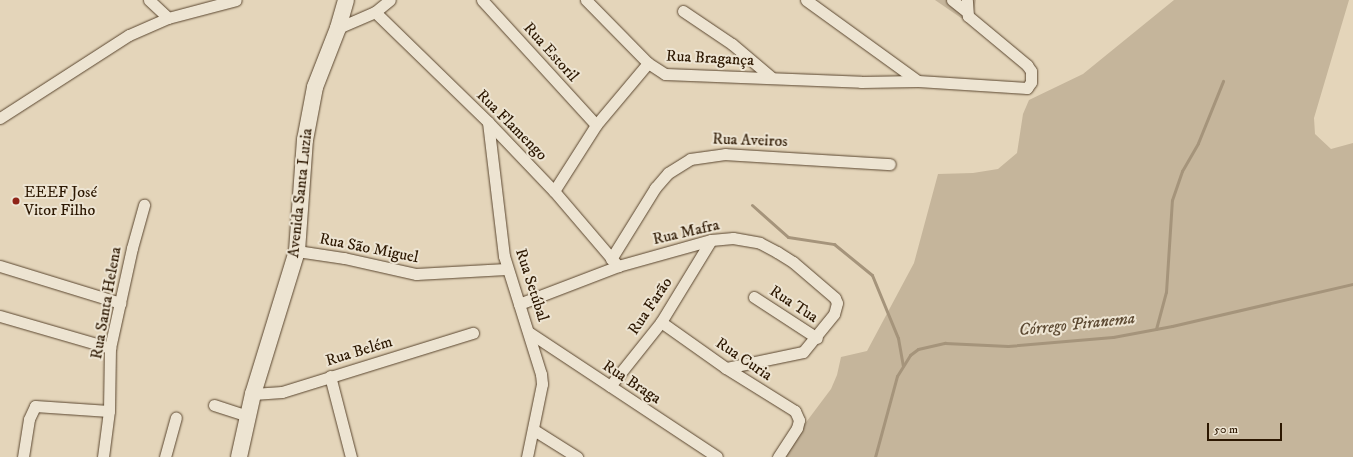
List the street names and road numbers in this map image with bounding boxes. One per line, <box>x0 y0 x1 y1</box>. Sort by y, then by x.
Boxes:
street label: Rua Estoril <box>519 18 583 86</box>
street label: Rua Bragança <box>666 46 754 70</box>
street label: Rua Flamengo <box>472 85 552 165</box>
street label: Avenida Santa Luzia <box>284 127 316 259</box>
street label: Rua Aveiros <box>712 129 788 151</box>
street label: Rua Mafra <box>651 215 721 249</box>
street label: Rua São Miguel <box>318 229 420 267</box>
street label: Rua Santa Helena <box>87 245 125 361</box>
street label: Rua Setúbal <box>511 246 553 324</box>
street label: Rua Farão <box>624 274 676 338</box>
street label: Rua Tua <box>766 281 822 327</box>
street label: Rua Belém <box>323 332 395 370</box>
street label: Rua Curia <box>712 333 776 385</box>
street label: Rua Braga <box>599 356 665 408</box>

